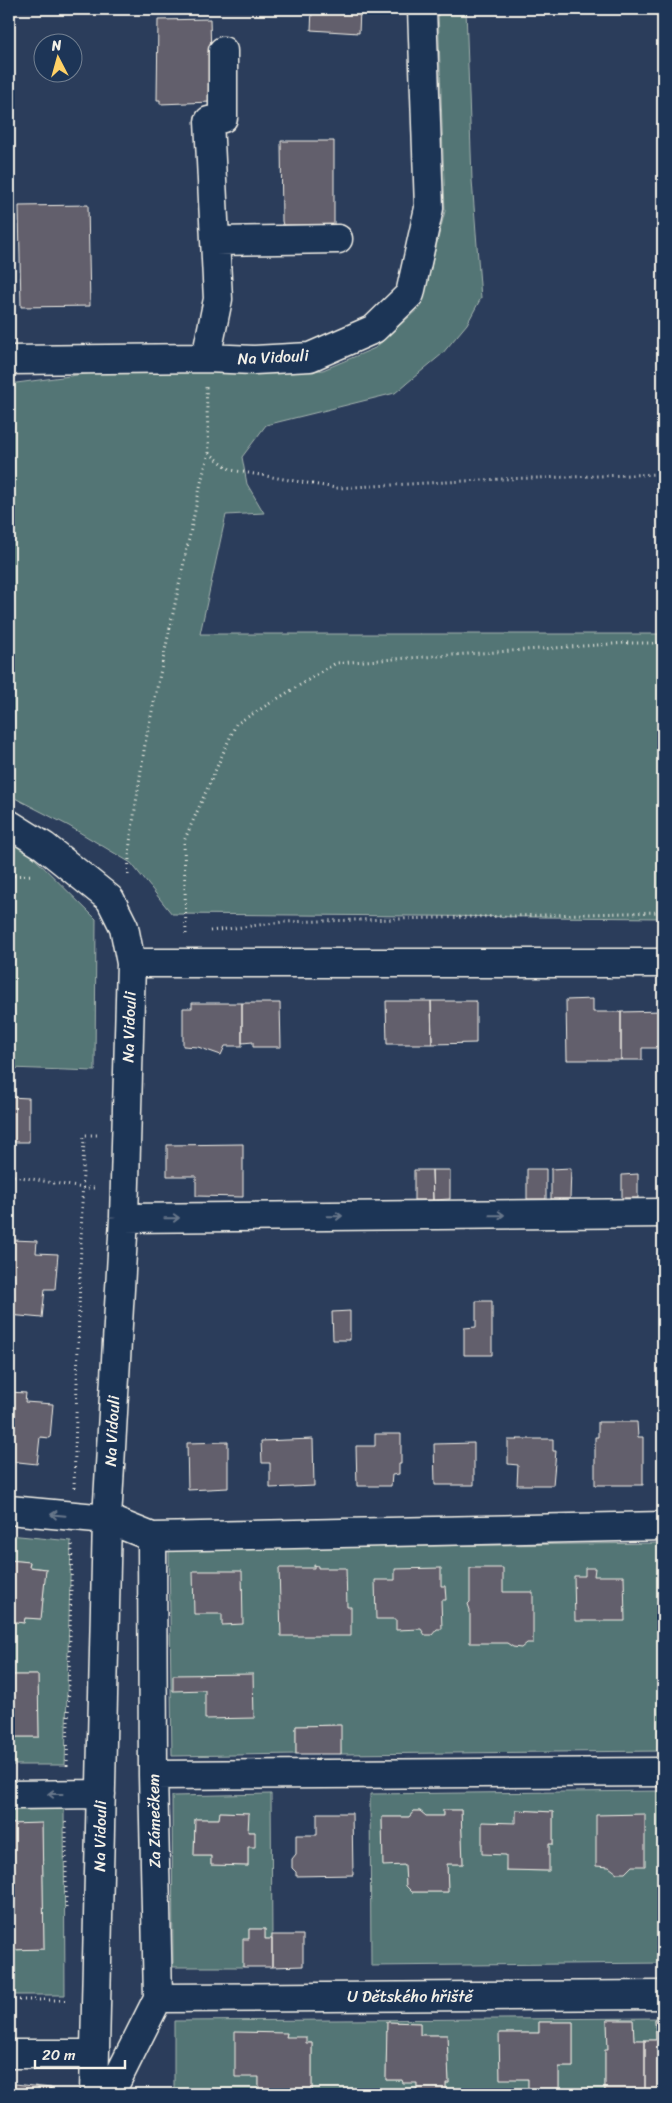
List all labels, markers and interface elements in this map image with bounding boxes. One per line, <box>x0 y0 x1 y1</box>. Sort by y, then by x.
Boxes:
north arrow <box>32 32 82 82</box>
text: N <box>50 33 63 59</box>
street label: Na Vidouli <box>237 341 310 373</box>
street label: Na Vidouli <box>113 990 145 1063</box>
one-way arrow <box>489 1210 505 1220</box>
one-way arrow <box>326 1211 343 1221</box>
one-way arrow <box>164 1213 180 1223</box>
street label: Na Vidouli <box>96 1394 128 1467</box>
one-way arrow <box>51 1510 67 1519</box>
street label: Za Zámečkem <box>139 1774 169 1868</box>
one-way arrow <box>47 1789 64 1799</box>
street label: Na Vidouli <box>85 1800 115 1872</box>
street label: U Dětského hřiště <box>347 1982 475 2011</box>
scale bar <box>35 2038 125 2070</box>
text: 20 m <box>42 2042 76 2068</box>

